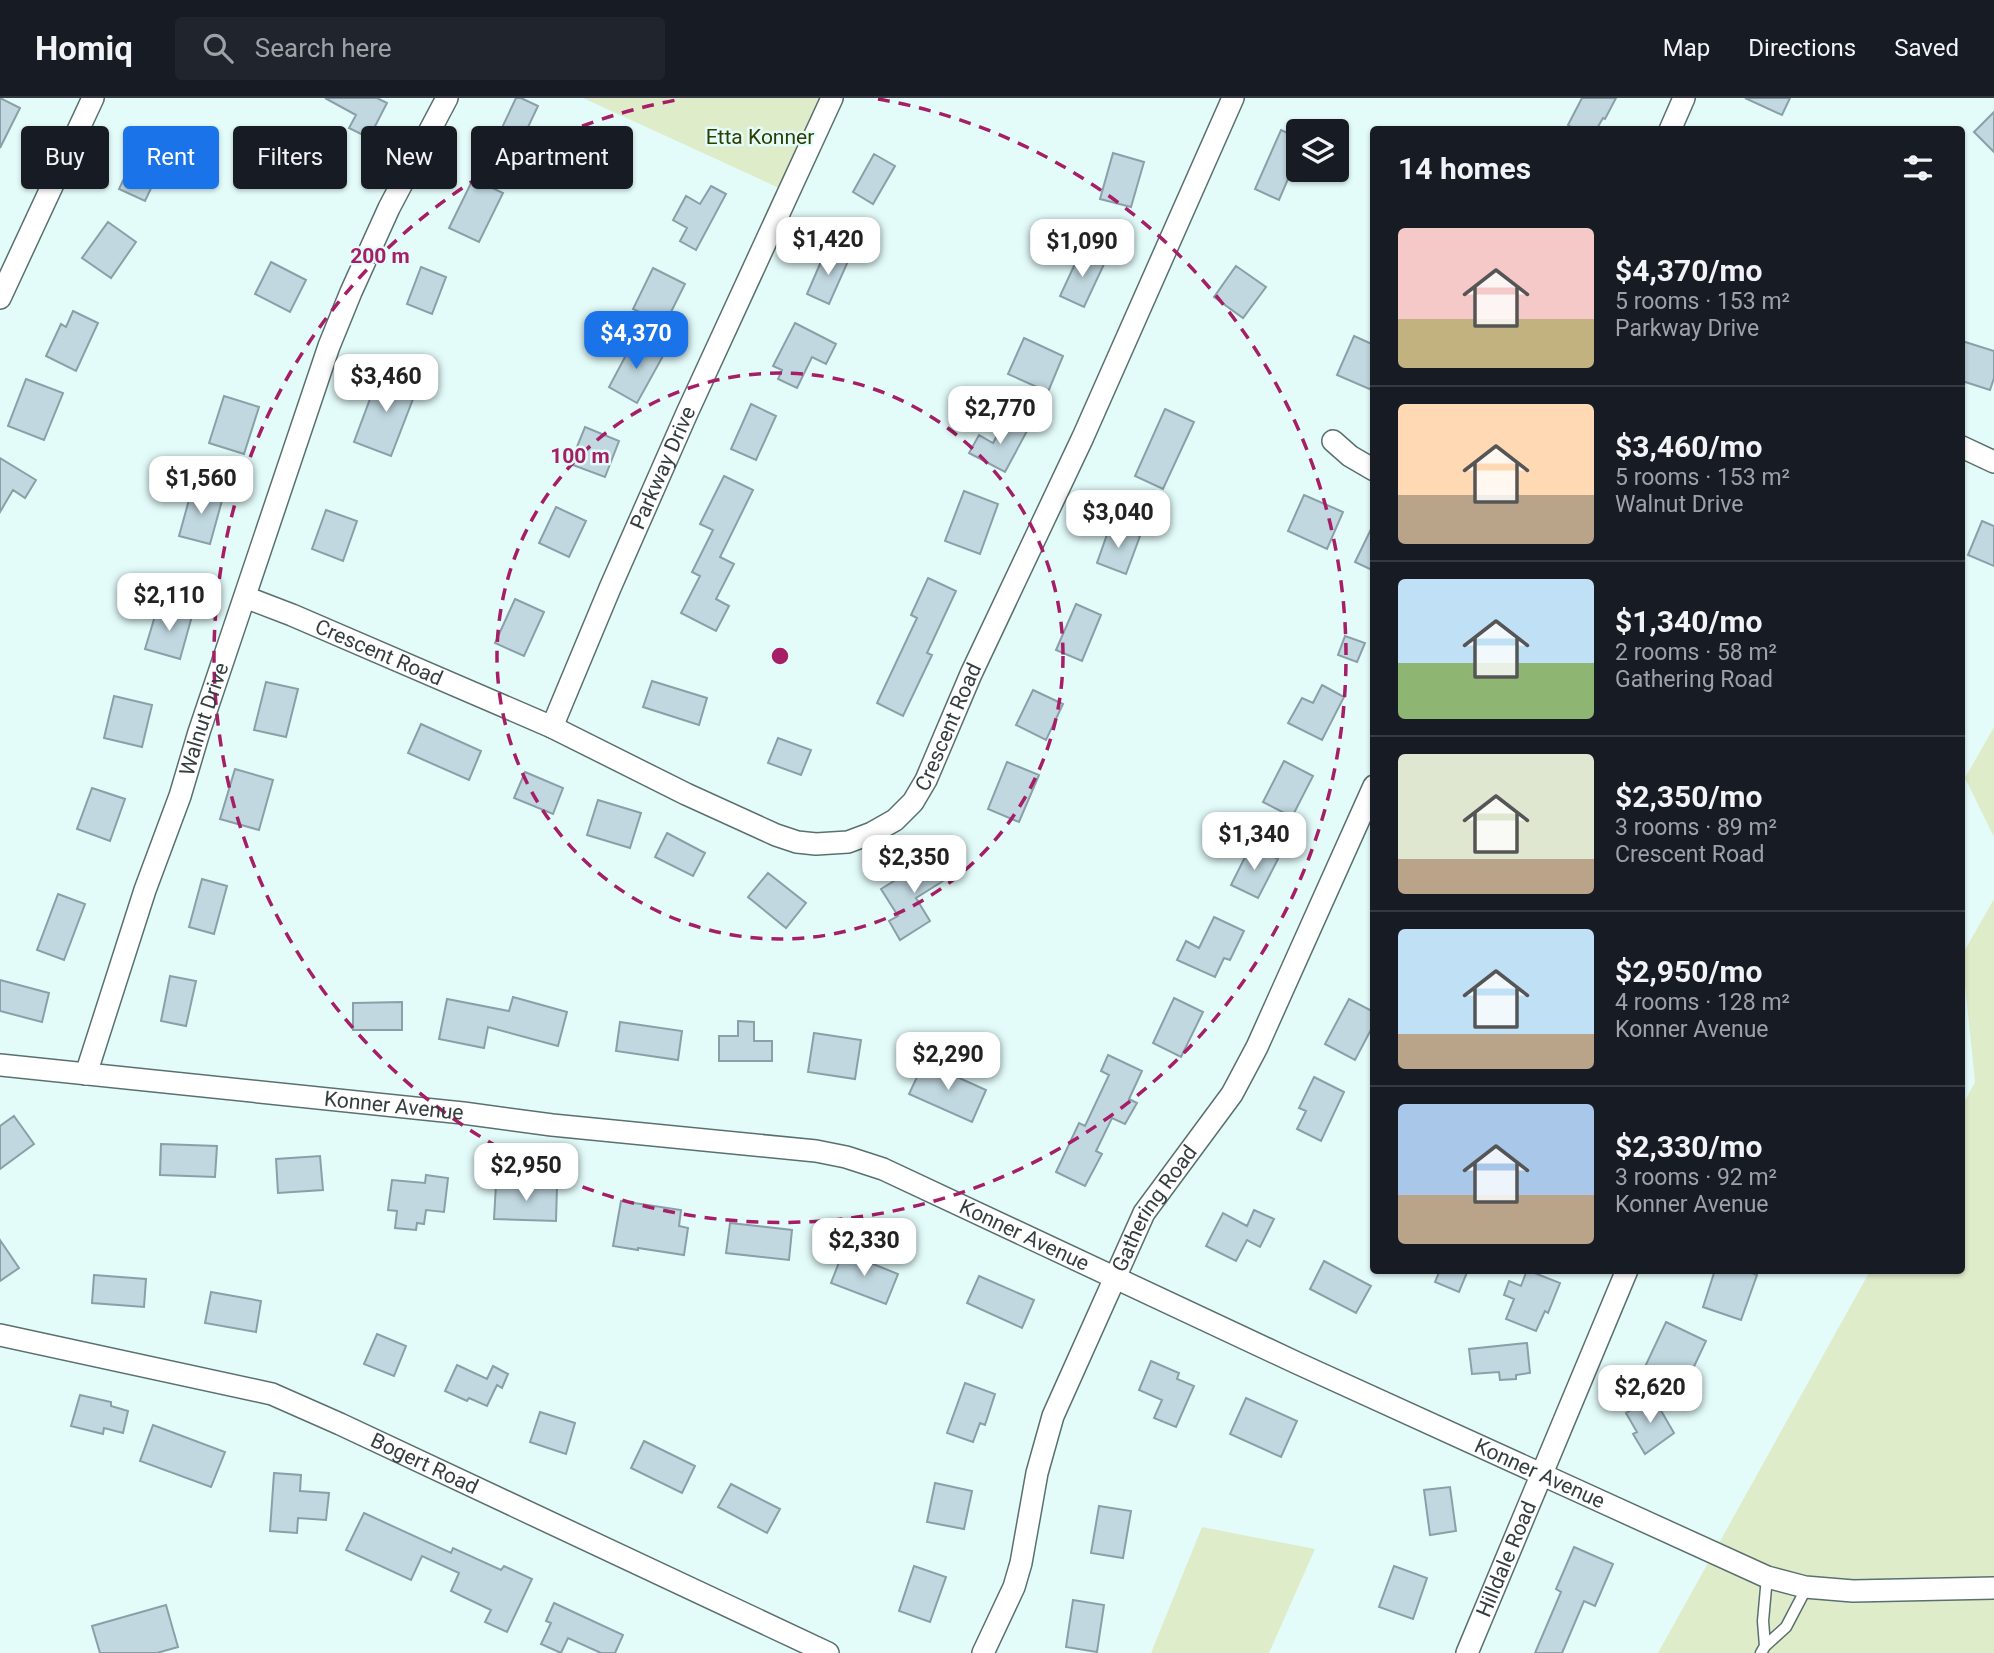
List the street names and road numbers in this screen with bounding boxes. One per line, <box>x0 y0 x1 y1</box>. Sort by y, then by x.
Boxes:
street label: Parkway Drive <box>625 402 700 533</box>
street label: Crescent Road <box>311 614 446 691</box>
street label: Crescent Road <box>910 659 986 795</box>
street label: Walnut Drive <box>175 660 233 779</box>
street label: Konner Avenue <box>323 1087 465 1125</box>
street label: Gathering Road <box>1107 1141 1202 1276</box>
street label: Konner Avenue <box>956 1195 1093 1276</box>
street label: Bogert Road <box>367 1428 482 1499</box>
street label: Konner Avenue <box>1471 1434 1609 1514</box>
street label: Hilldale Road <box>1471 1497 1541 1620</box>

